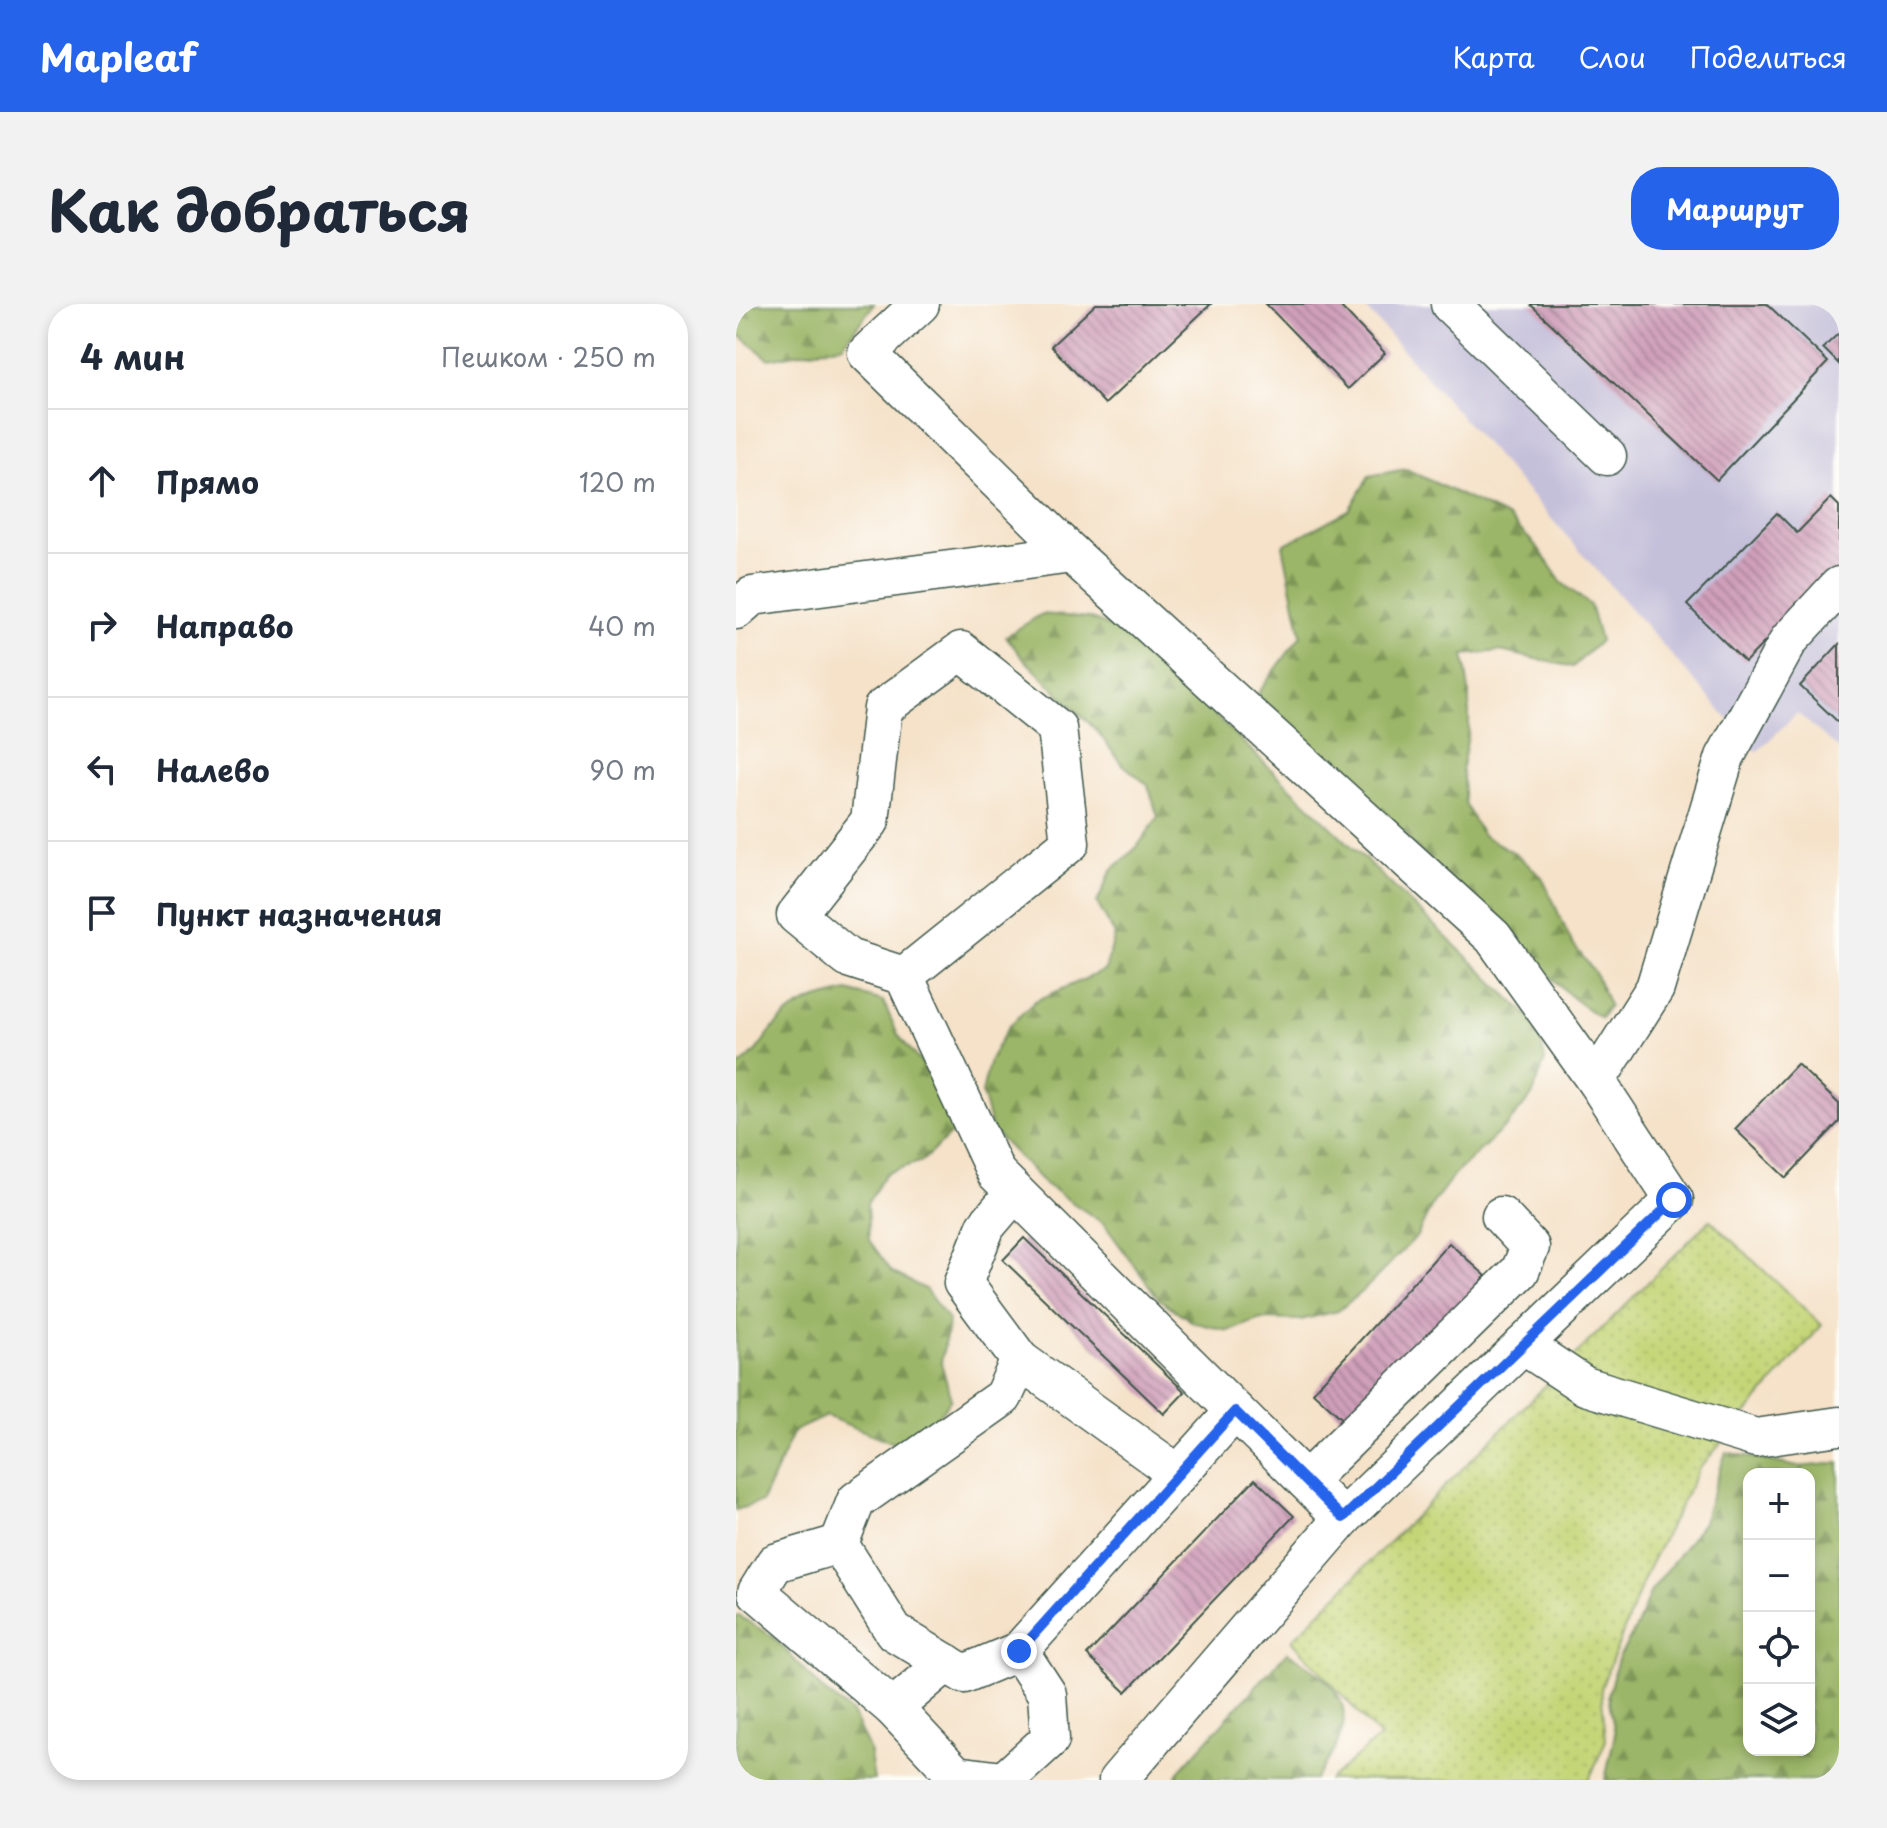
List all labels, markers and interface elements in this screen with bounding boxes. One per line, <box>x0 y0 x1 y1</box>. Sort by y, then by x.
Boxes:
text: Mapleaf <box>40 28 197 85</box>
text: Карта <box>1452 35 1535 78</box>
text: Слои <box>1579 35 1646 78</box>
text: Поделиться <box>1690 35 1847 78</box>
text: Как добраться <box>48 166 471 251</box>
button: Маршрут <box>1631 167 1839 250</box>
text: 4 мин <box>80 330 185 382</box>
text: Пешком · 250 m <box>441 337 656 376</box>
icon: ahead <box>80 459 124 503</box>
text: Прямо <box>156 459 259 504</box>
text: 120 m <box>579 462 656 501</box>
icon: right <box>80 603 124 647</box>
text: Направо <box>156 603 294 648</box>
text: 40 m <box>588 606 656 645</box>
icon: left <box>80 747 124 791</box>
text: Налево <box>156 747 270 792</box>
text: 90 m <box>589 750 656 789</box>
icon: arrive <box>80 891 124 935</box>
text: Пункт назначения <box>156 891 442 936</box>
route start <box>1656 1182 1692 1218</box>
map controls <box>1743 1468 1815 1756</box>
button: + <box>1743 1468 1815 1540</box>
button: − <box>1743 1540 1815 1612</box>
button: locate <box>1743 1612 1815 1684</box>
route end <box>1001 1633 1037 1669</box>
button: layers <box>1743 1684 1815 1756</box>

